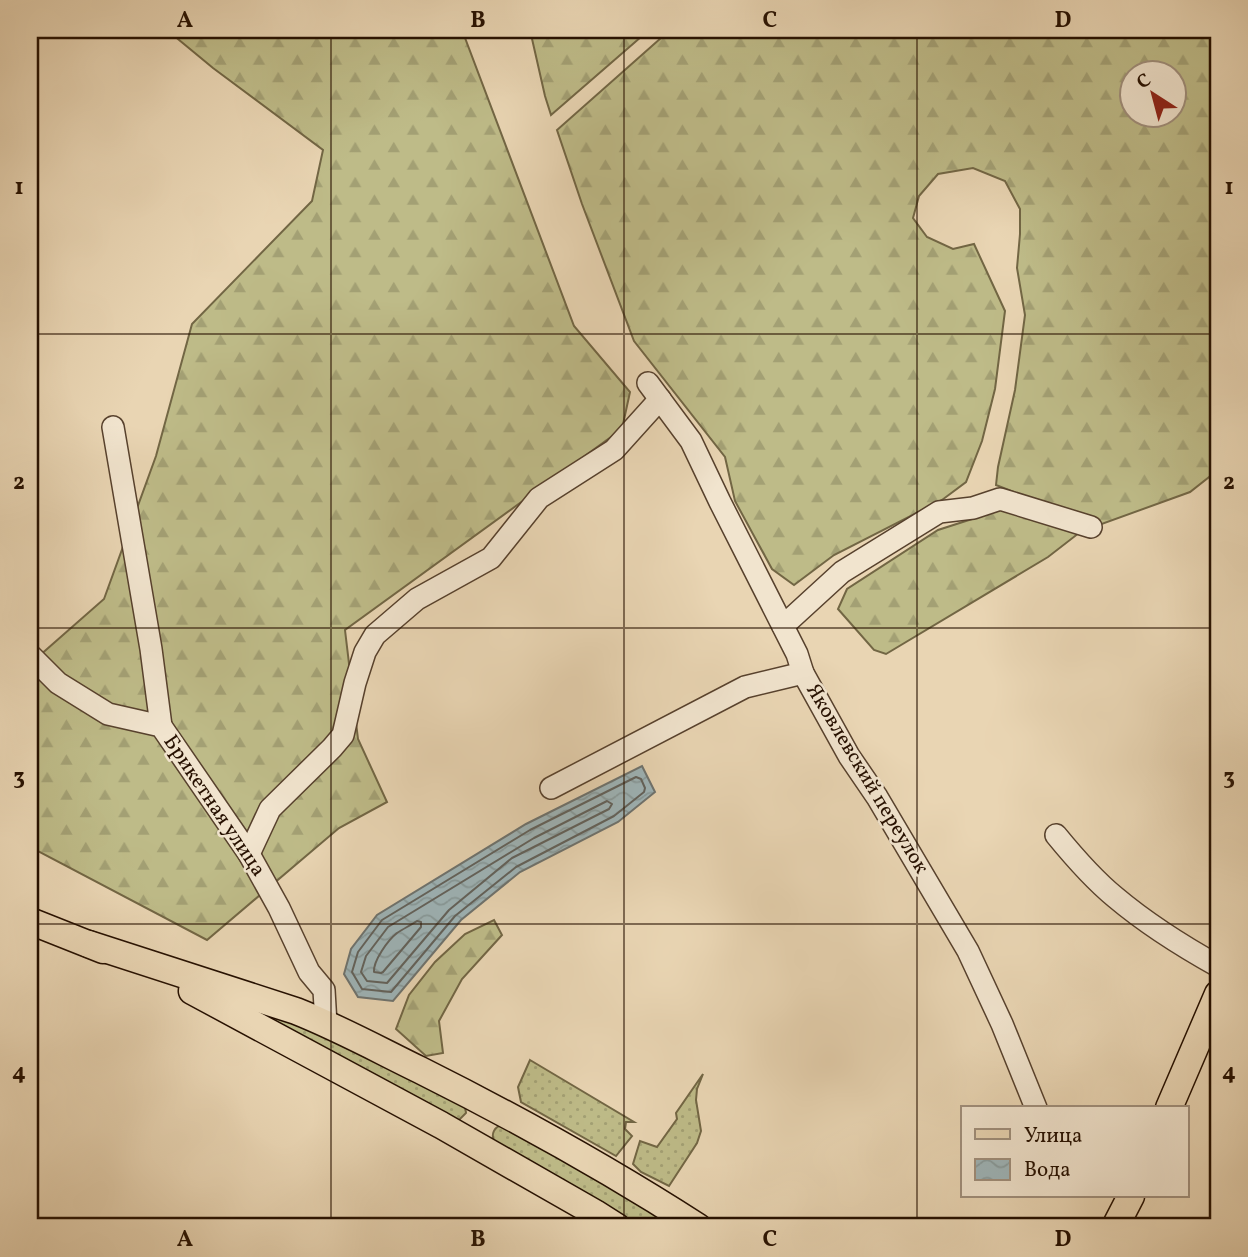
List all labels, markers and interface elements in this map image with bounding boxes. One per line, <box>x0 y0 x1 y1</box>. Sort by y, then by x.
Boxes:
text: A <box>177 5 193 37</box>
text: B <box>470 5 486 37</box>
text: C <box>763 5 777 37</box>
text: D <box>1055 5 1072 37</box>
north arrow <box>1118 60 1188 130</box>
text: С <box>1132 68 1157 96</box>
text: 1 <box>14 172 24 204</box>
text: 1 <box>1224 172 1234 204</box>
text: 2 <box>13 467 25 499</box>
text: 2 <box>1223 467 1235 499</box>
street label: Яковлевский переулок <box>799 678 935 880</box>
street label: Брикетная улица <box>156 729 272 883</box>
text: 3 <box>13 762 25 794</box>
text: 3 <box>1223 762 1235 794</box>
text: 4 <box>12 1057 26 1089</box>
text: 4 <box>1222 1057 1236 1089</box>
legend <box>961 1106 1188 1198</box>
text: Улица <box>1024 1122 1082 1151</box>
text: Вода <box>1024 1156 1071 1185</box>
text: A <box>177 1224 193 1256</box>
text: B <box>470 1224 486 1256</box>
text: C <box>763 1224 777 1256</box>
text: D <box>1055 1224 1072 1256</box>

